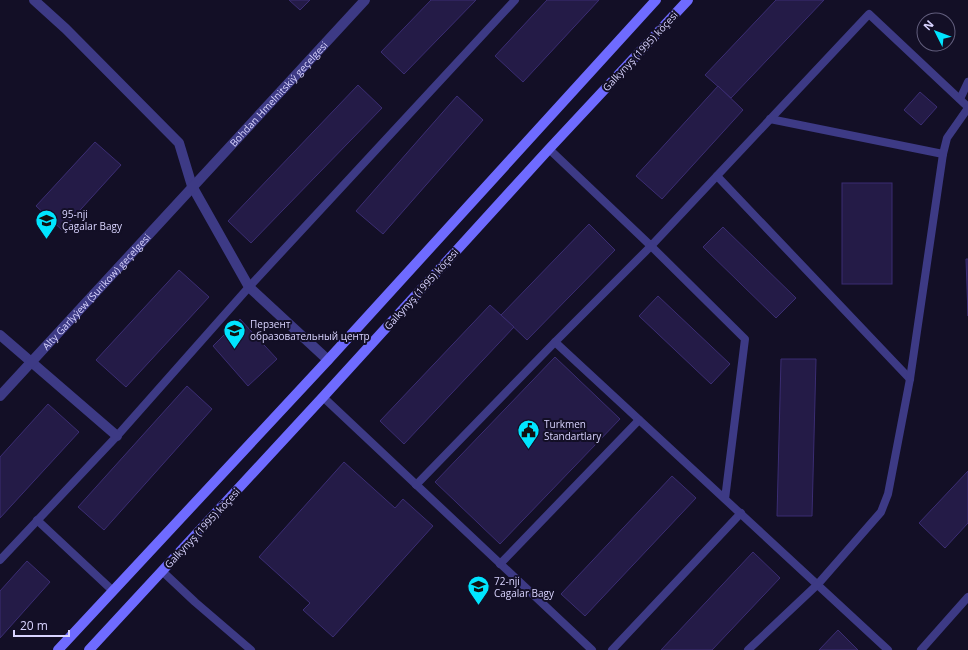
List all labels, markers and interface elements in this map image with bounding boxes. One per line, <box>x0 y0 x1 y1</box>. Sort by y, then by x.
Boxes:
street label: Galkynyş (1995) köçesi <box>599 8 681 94</box>
north arrow <box>916 12 956 52</box>
text: N <box>920 17 937 33</box>
street label: Bohdan Hmelnitskiý geçelgesi <box>226 38 331 150</box>
school or university icon: 95-nji Çagalar Bagy <box>33 207 59 240</box>
place label: 95-nji Çagalar Bagy <box>62 207 123 233</box>
street label: Alty Garlyýew (Surikow) geçelgesi <box>39 230 153 353</box>
street label: Galkynyş (1995) köçesi <box>381 246 461 332</box>
school or university icon: Перзент образовательный центр <box>221 317 247 350</box>
place label: Перзент образовательный центр <box>250 317 370 343</box>
public building icon: Turkmen Standartlary <box>515 417 541 450</box>
place label: Turkmen Standartlary <box>544 417 602 443</box>
street label: Galkynyş (1995) köçesi <box>161 485 243 571</box>
school or university icon: 72-nji Cagalar Bagy <box>466 574 492 607</box>
place label: 72-nji Cagalar Bagy <box>494 574 555 600</box>
scale bar <box>14 612 69 638</box>
text: 20 m <box>20 617 48 634</box>

